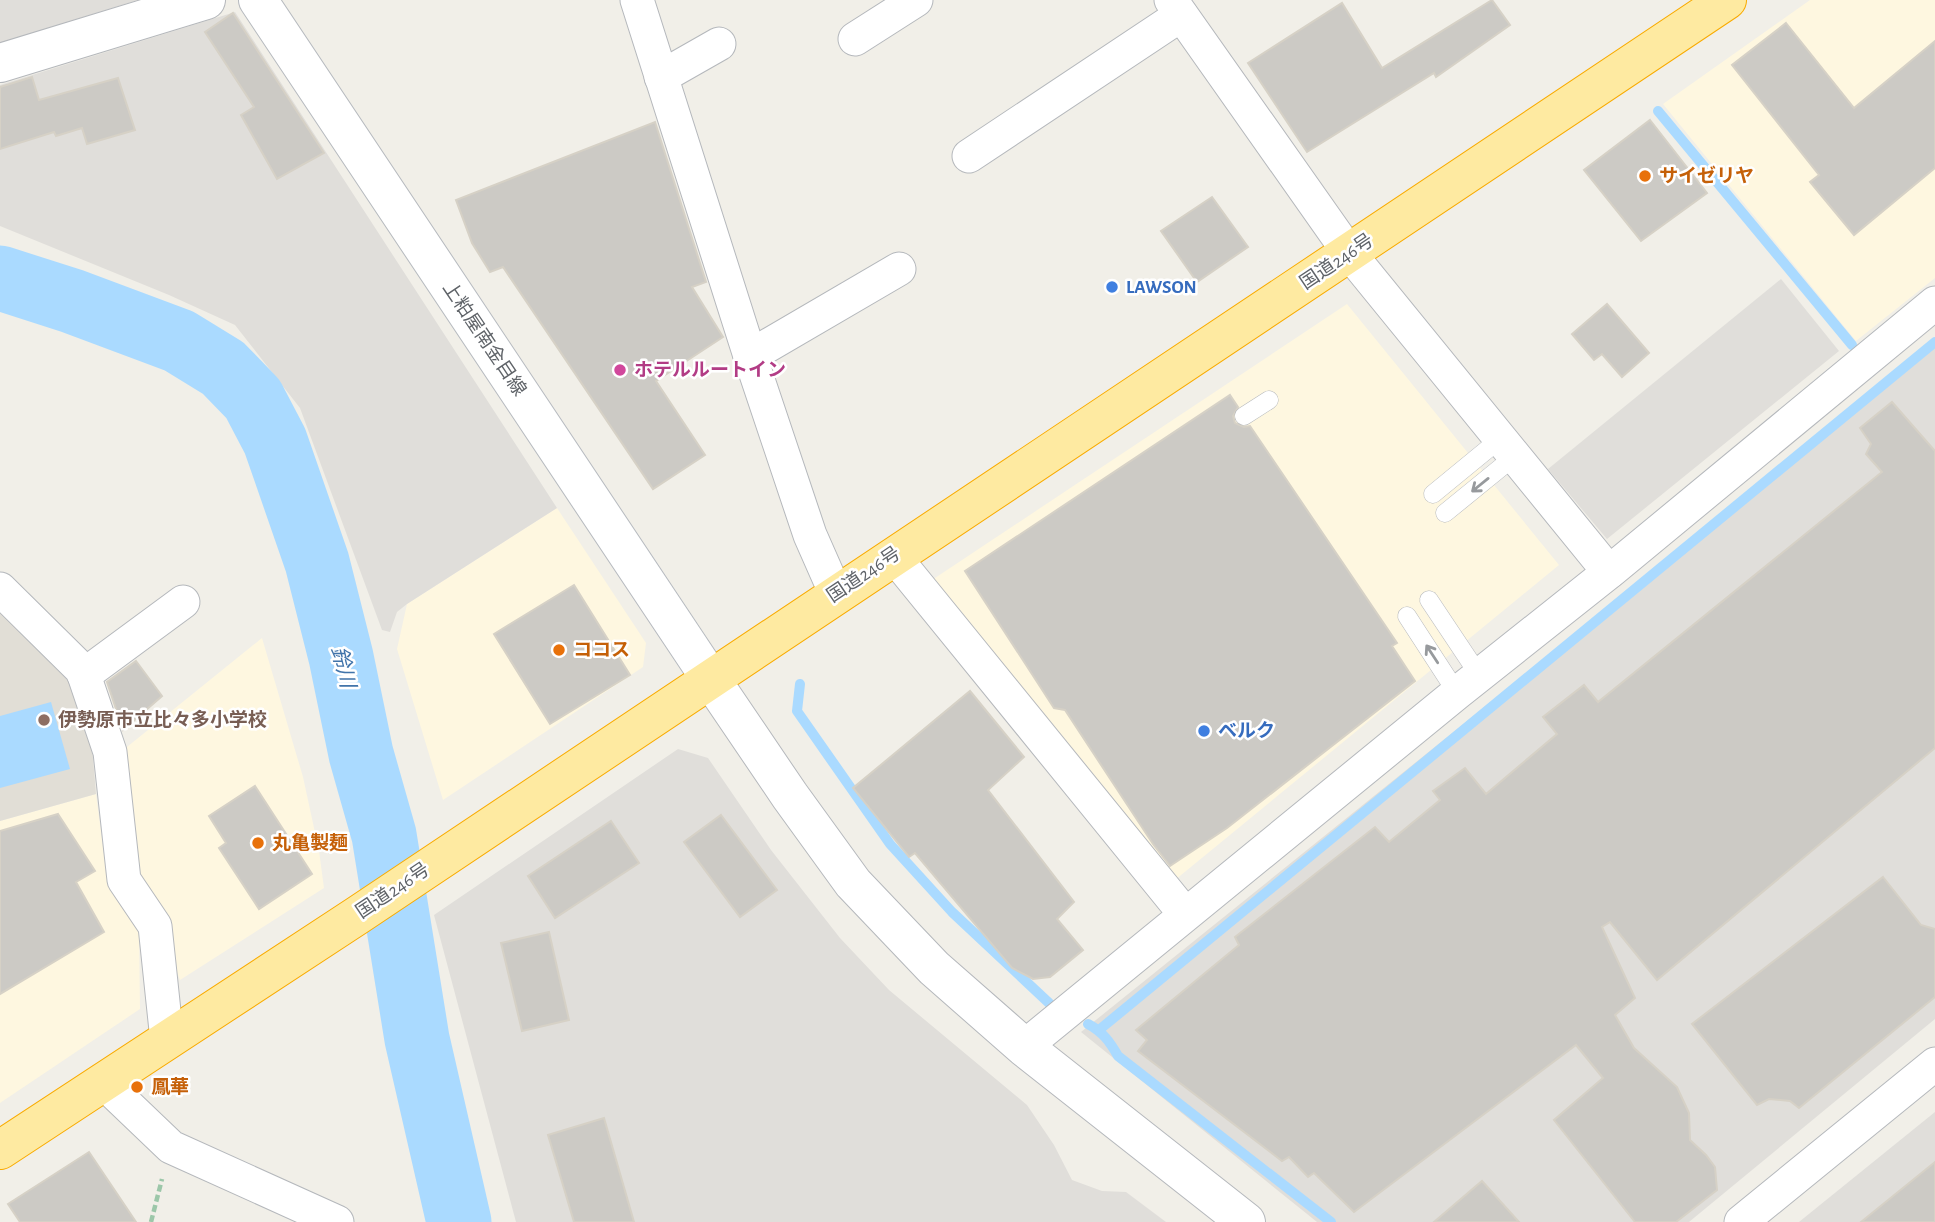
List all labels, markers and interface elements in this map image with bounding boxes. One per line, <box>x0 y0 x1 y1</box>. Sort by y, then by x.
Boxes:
place label: サイゼリヤ <box>1659 165 1754 186</box>
marker: サイゼリヤ <box>1637 168 1653 184</box>
street label: 国道246号 <box>1296 230 1377 293</box>
street label: 上粕屋南金目線 <box>439 277 531 399</box>
place label: LAWSON <box>1126 278 1197 297</box>
marker: LAWSON <box>1104 279 1120 295</box>
place label: ホテルルートイン <box>634 360 786 380</box>
marker: ホテルルートイン <box>612 362 628 378</box>
one-way arrow <box>1472 477 1490 492</box>
street label: 国道246号 <box>823 543 904 606</box>
place label: ココス <box>573 641 630 660</box>
marker: ココス <box>551 642 567 658</box>
water label: 鈴川 <box>328 644 360 692</box>
one-way arrow <box>1425 645 1439 665</box>
place label: 伊勢原市立比々多小学校 <box>58 709 267 730</box>
marker: 伊勢原市立比々多小学校 <box>36 712 52 728</box>
place label: ベルク <box>1218 721 1275 741</box>
marker: ベルク <box>1196 723 1212 739</box>
place label: 丸亀製麺 <box>272 832 348 853</box>
marker: 丸亀製麺 <box>250 835 266 851</box>
street label: 国道246号 <box>352 859 433 922</box>
place label: 鳳華 <box>151 1077 189 1097</box>
marker: 鳳華 <box>129 1079 145 1095</box>

